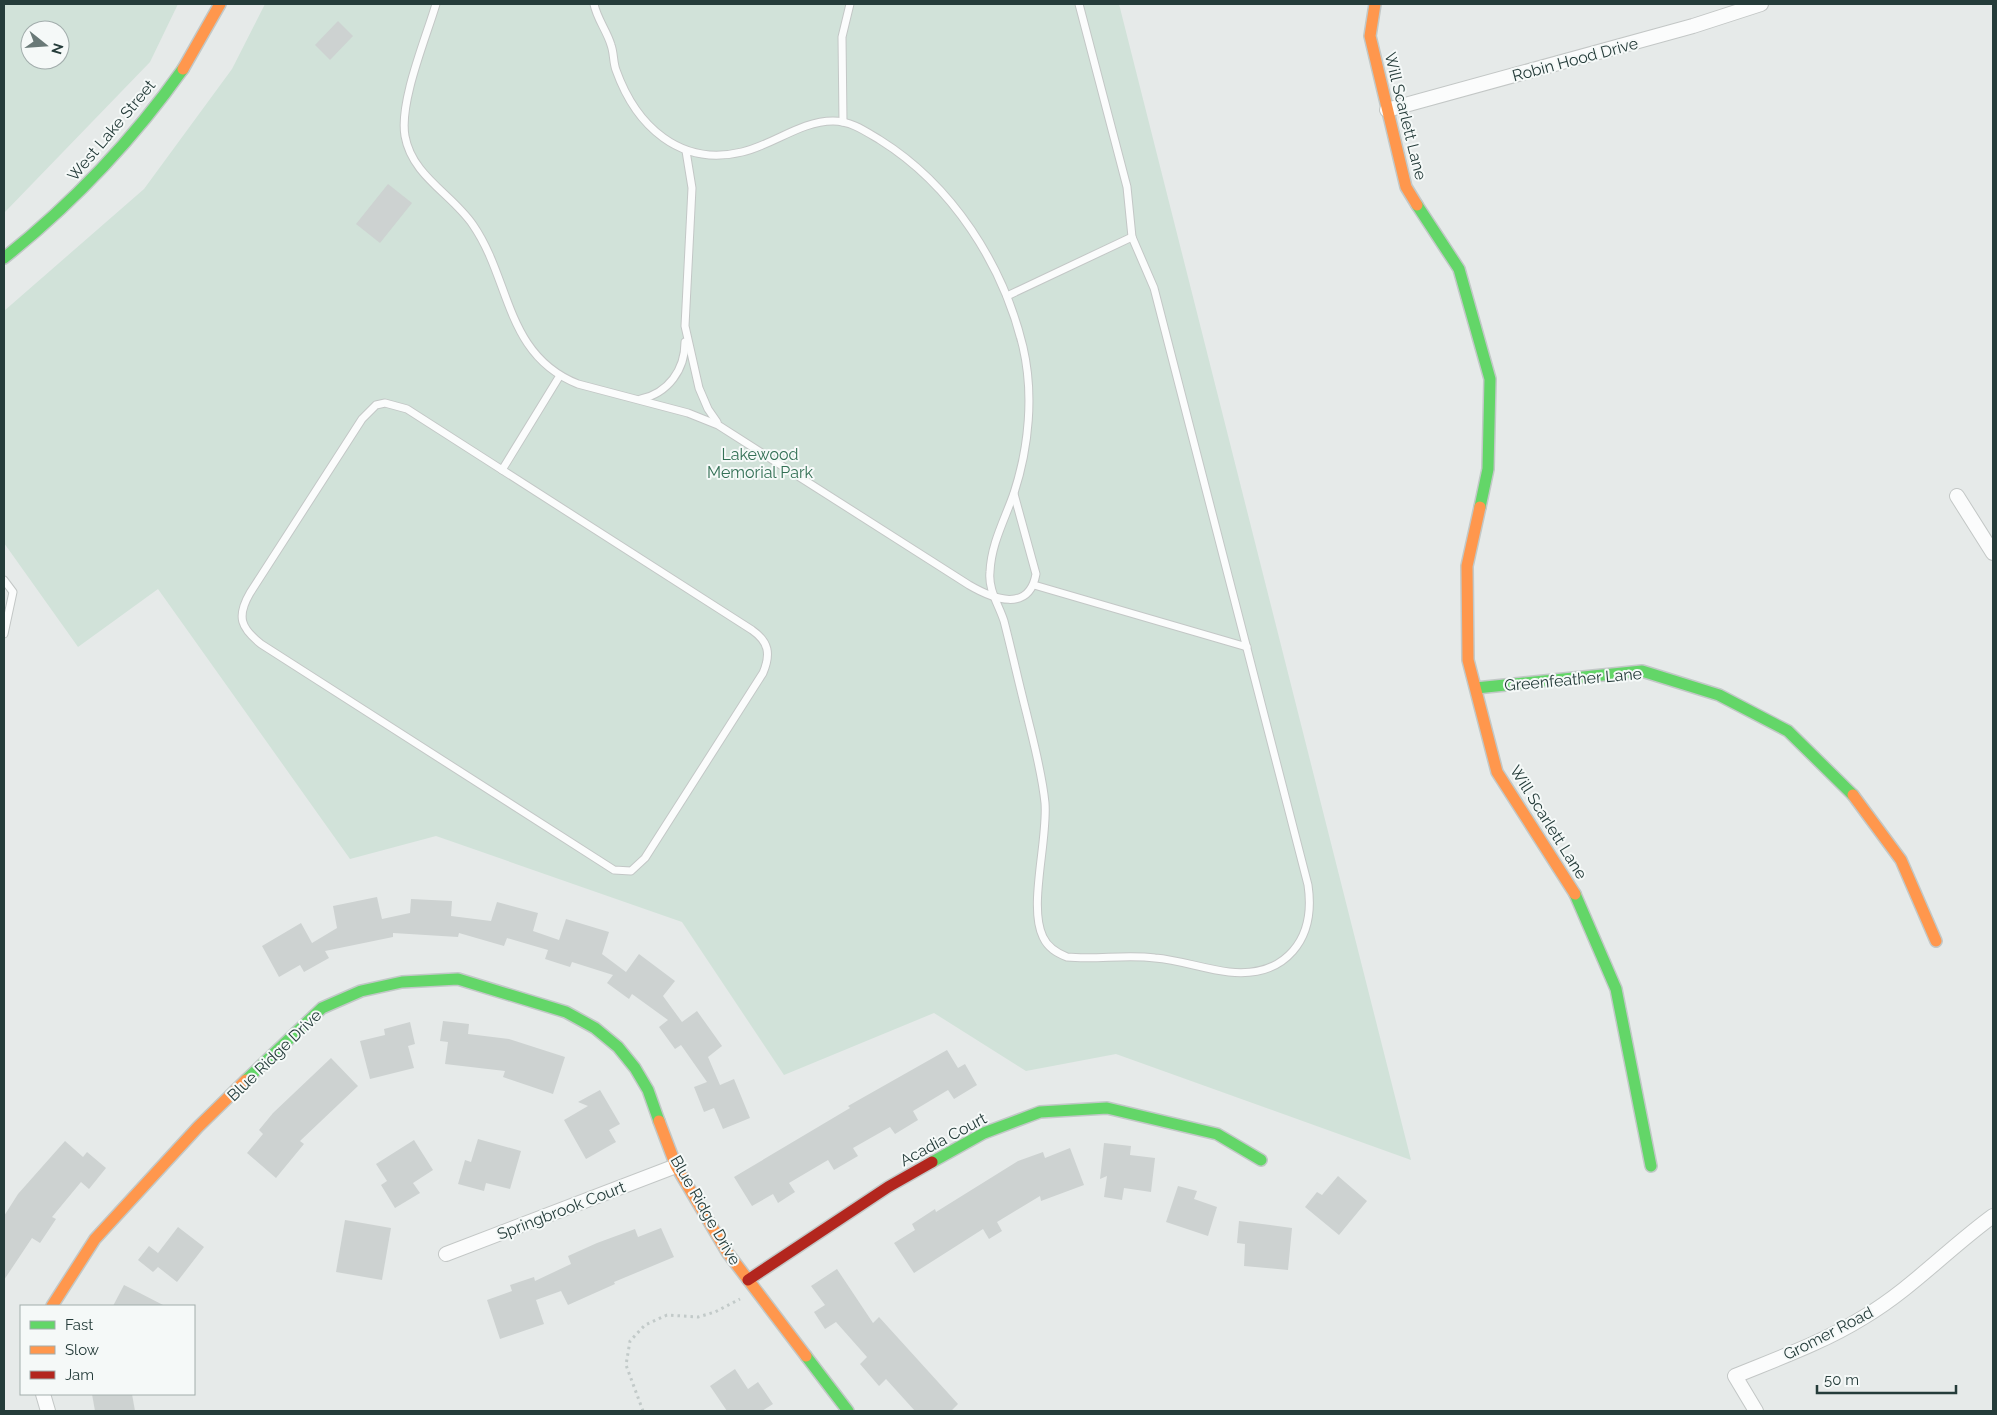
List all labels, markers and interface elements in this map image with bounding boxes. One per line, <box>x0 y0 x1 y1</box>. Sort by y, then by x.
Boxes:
north arrow <box>20 20 70 70</box>
street label: Robin Hood Drive <box>1510 34 1640 85</box>
text: N <box>48 41 67 56</box>
street label: Will Scarlett Lane <box>1381 50 1431 182</box>
street label: West Lake Street <box>64 75 160 185</box>
park label: Lakewood Memorial Park <box>707 445 813 482</box>
street label: Greenfeather Lane <box>1503 664 1643 695</box>
street label: Will Scarlett Lane <box>1506 762 1591 883</box>
street label: Blue Ridge Drive <box>223 1006 325 1105</box>
street label: Acadia Court <box>897 1108 990 1170</box>
street label: Blue Ridge Drive <box>667 1152 745 1268</box>
street label: Springbrook Court <box>494 1177 629 1244</box>
street label: Gromer Road <box>1780 1303 1876 1364</box>
legend <box>20 1305 195 1395</box>
text: Fast <box>65 1316 93 1334</box>
text: Slow <box>65 1341 99 1359</box>
scale bar <box>1817 1362 1956 1394</box>
text: Jam <box>65 1366 94 1384</box>
text: 50 m <box>1824 1371 1859 1389</box>

